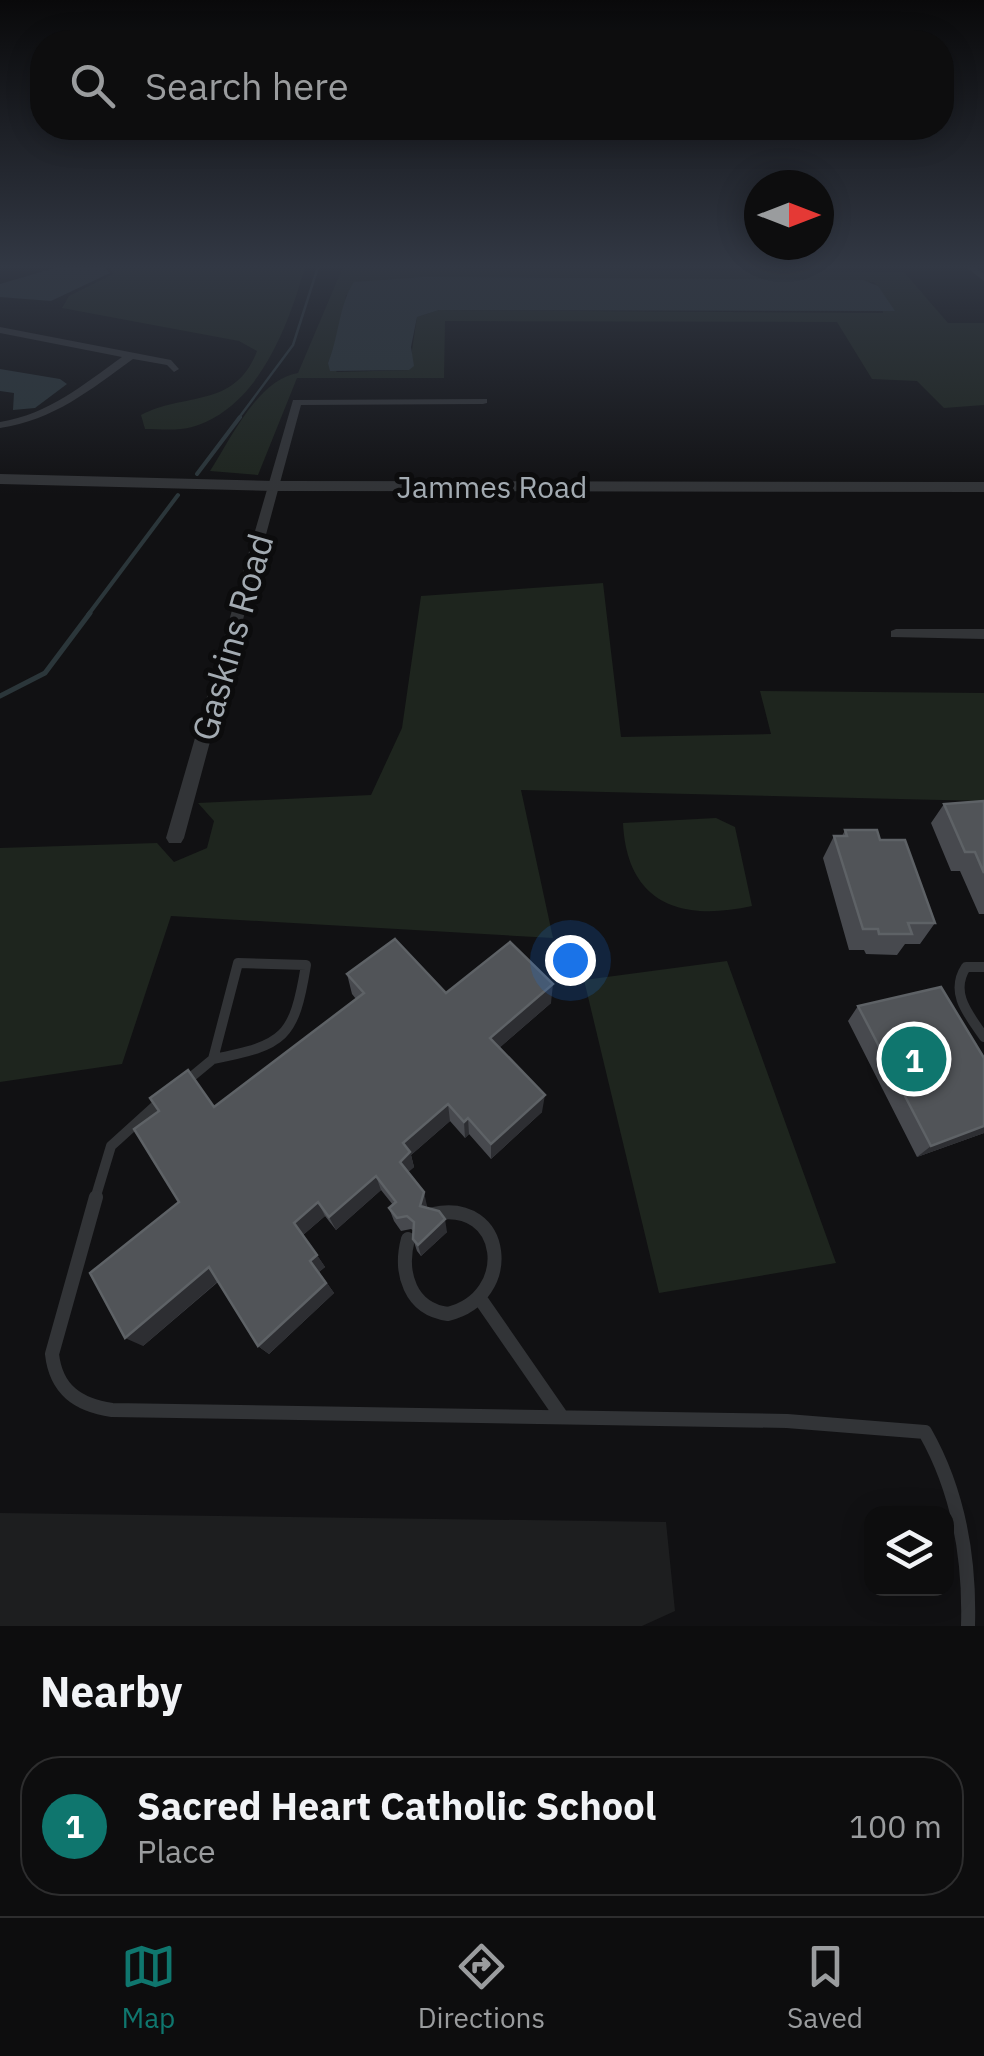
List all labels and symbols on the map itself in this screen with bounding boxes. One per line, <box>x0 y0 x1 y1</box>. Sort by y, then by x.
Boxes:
north arrow <box>744 170 834 260</box>
street label: Jammes Road <box>397 467 587 506</box>
street label: Gaskins Road <box>181 528 283 746</box>
your location <box>545 935 596 986</box>
pin: 1 <box>882 1022 946 1096</box>

